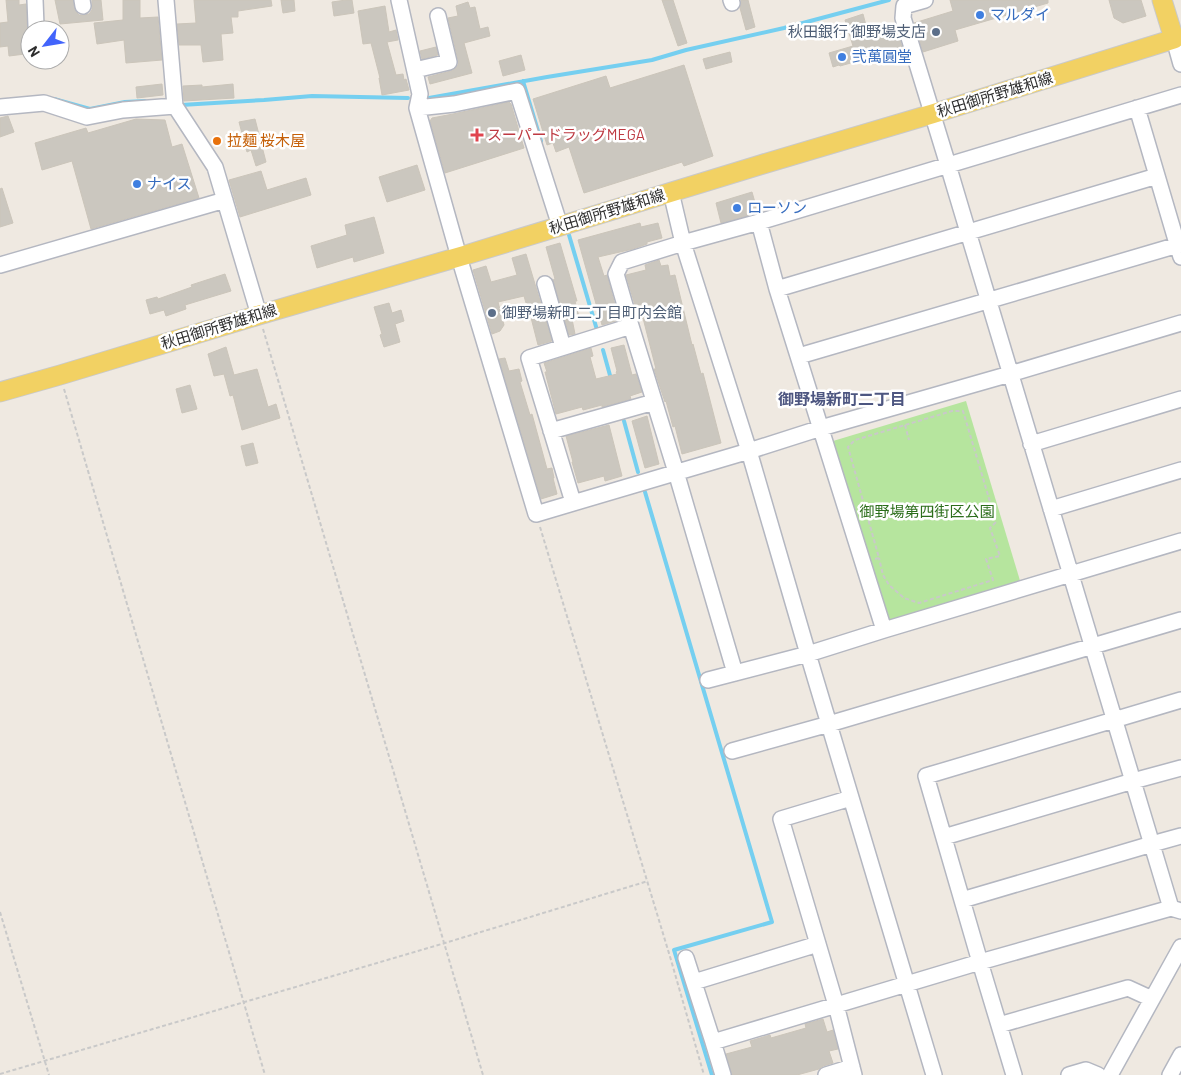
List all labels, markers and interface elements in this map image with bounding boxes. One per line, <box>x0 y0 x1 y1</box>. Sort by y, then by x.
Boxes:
place label: マルダイ <box>990 5 1050 23</box>
marker: マルダイ <box>974 9 986 21</box>
north arrow <box>20 20 70 70</box>
place label: 秋田銀行 御野場支店 <box>788 22 926 40</box>
marker: 秋田銀行 御野場支店 <box>930 26 942 38</box>
text: N <box>24 44 43 60</box>
place label: 弐萬圓堂 <box>852 47 912 65</box>
marker: 弐萬圓堂 <box>836 51 848 63</box>
street label: 秋田御所野雄和線 <box>935 68 1055 120</box>
place label: スーパードラッグMEGA <box>487 125 645 143</box>
marker: スーパードラッグMEGA <box>471 129 483 141</box>
place label: 拉麺 桜木屋 <box>227 131 305 149</box>
marker: 拉麺 桜木屋 <box>211 135 223 147</box>
place label: ナイス <box>147 174 192 192</box>
marker: ナイス <box>131 178 143 190</box>
street label: 秋田御所野雄和線 <box>547 185 667 237</box>
place label: ローソン <box>747 198 807 216</box>
marker: ローソン <box>731 202 743 214</box>
street label: 秋田御所野雄和線 <box>159 300 279 352</box>
place label: 御野場新町二丁目町内会館 <box>502 303 682 321</box>
marker: 御野場新町二丁目町内会館 <box>486 307 498 319</box>
district label: 御野場新町二丁目 <box>778 389 906 408</box>
park label: 御野場第四街区公園 <box>859 502 995 520</box>

